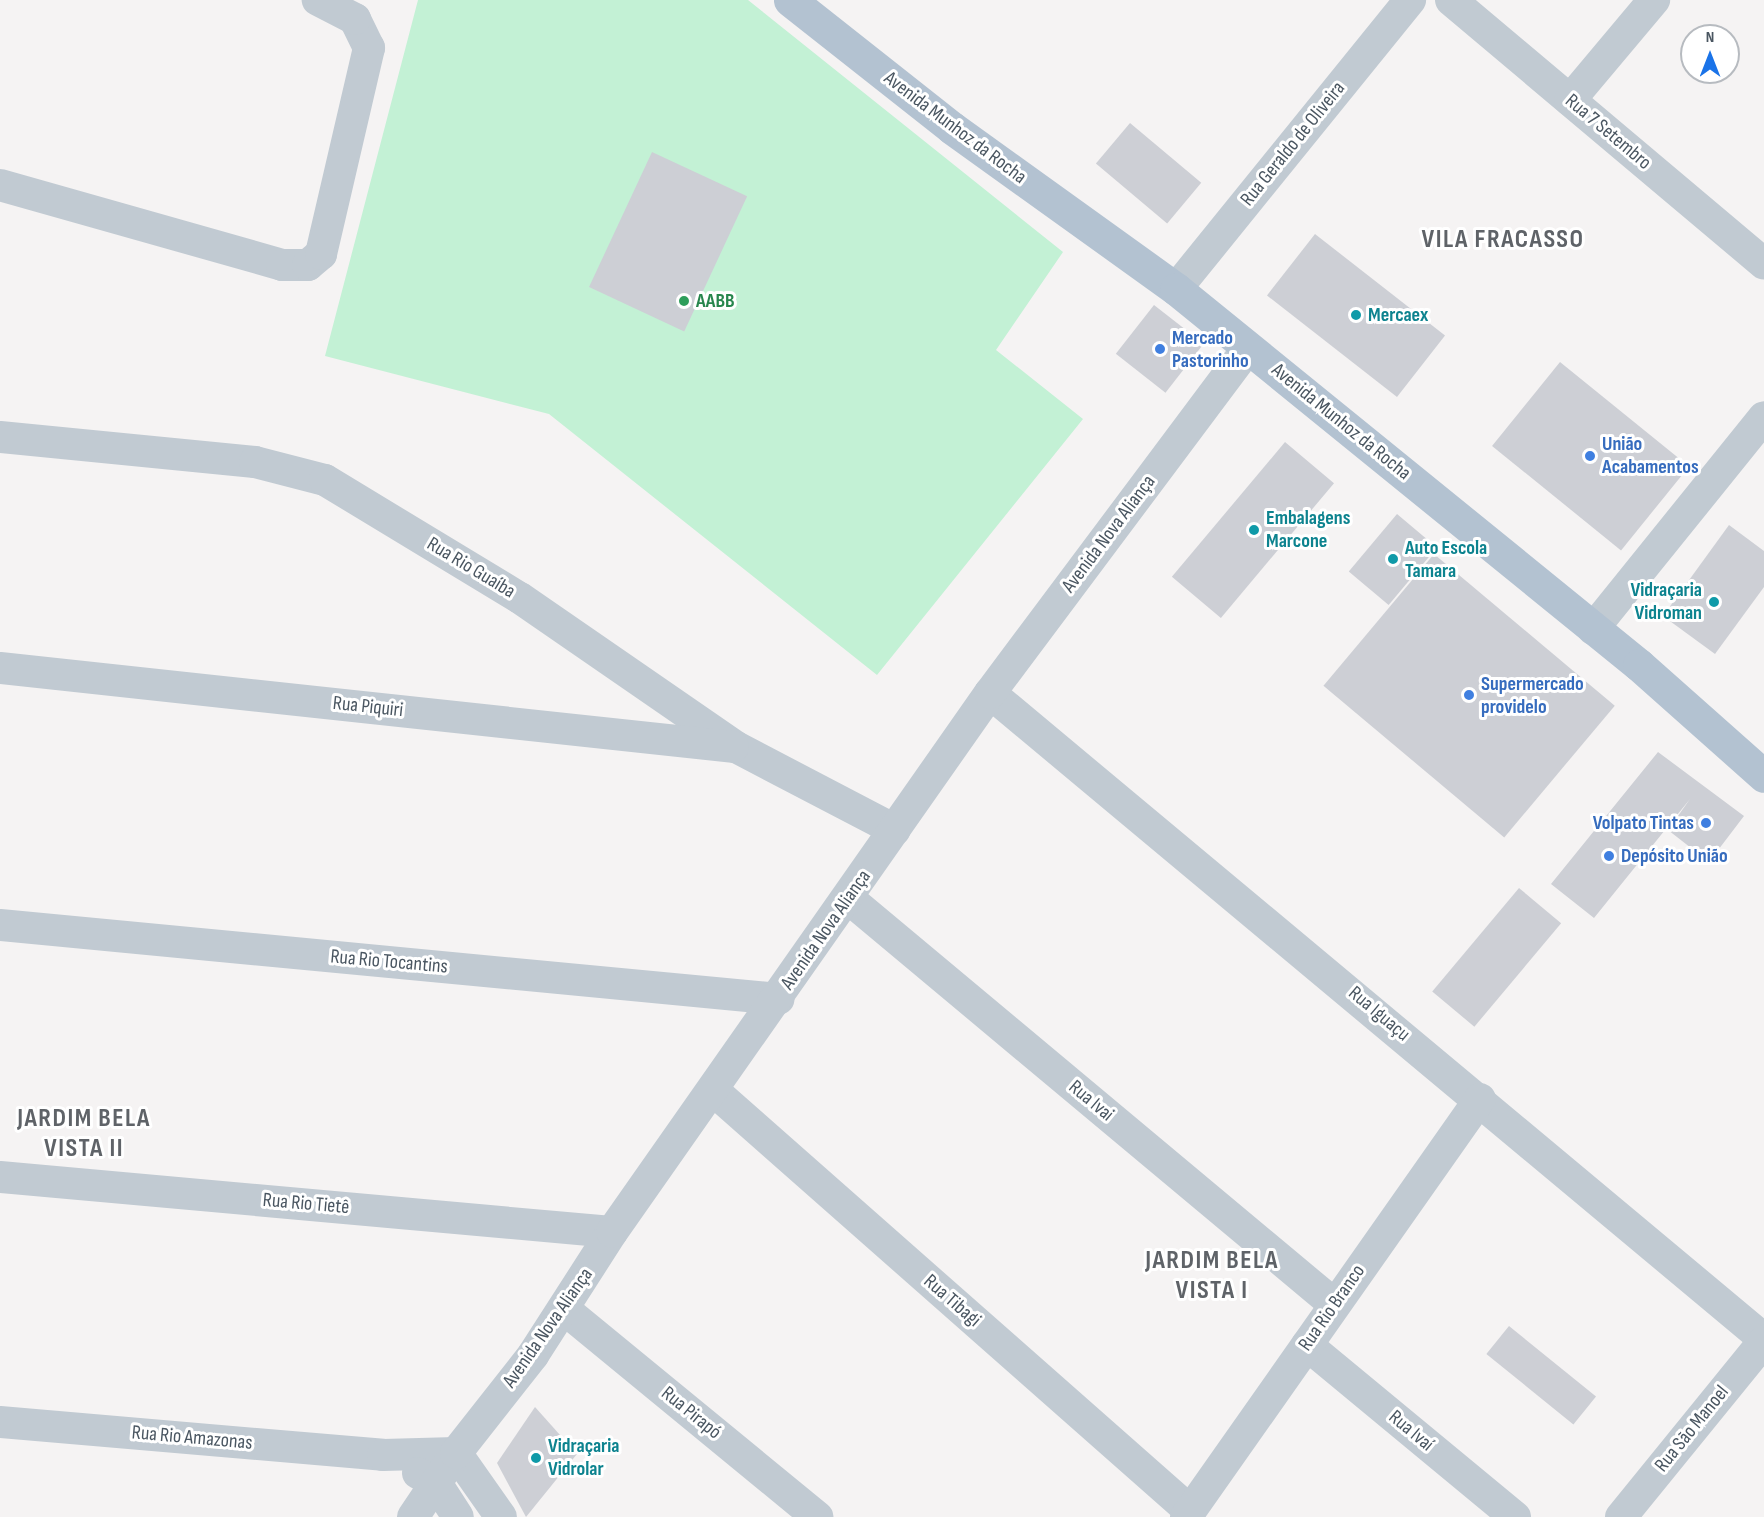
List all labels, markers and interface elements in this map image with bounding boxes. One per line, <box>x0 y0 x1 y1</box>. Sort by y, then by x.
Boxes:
north arrow <box>1680 24 1740 84</box>
text: N <box>1706 28 1714 47</box>
street label: Avenida Munhoz da Rocha <box>879 67 1031 189</box>
street label: Rua Geraldo de Oliveira <box>1236 77 1350 211</box>
street label: Rua 7 Setembro <box>1560 89 1656 175</box>
district label: VILA FRACASSO <box>1422 224 1584 256</box>
place label: AABB <box>696 289 734 313</box>
marker: AABB <box>677 294 691 308</box>
place label: Mercaex <box>1368 303 1428 327</box>
marker: Mercaex <box>1349 308 1363 322</box>
place label: Mercado Pastorinho <box>1172 326 1249 373</box>
marker: Mercado Pastorinho <box>1153 342 1167 356</box>
street label: Avenida Munhoz da Rocha <box>1267 359 1415 485</box>
place label: União Acabamentos <box>1602 432 1699 479</box>
marker: União Acabamentos <box>1583 449 1597 463</box>
street label: Avenida Nova Aliança <box>1057 471 1161 597</box>
place label: Embalagens Marcone <box>1266 506 1350 553</box>
marker: Embalagens Marcone <box>1247 523 1261 537</box>
street label: Rua Rio Guaíba <box>423 532 519 604</box>
place label: Auto Escola Tamara <box>1405 536 1487 583</box>
marker: Auto Escola Tamara <box>1386 552 1400 566</box>
place label: Vidraçaria Vidroman <box>1630 578 1702 625</box>
marker: Vidraçaria Vidroman <box>1707 595 1721 609</box>
place label: Supermercado providelo <box>1481 672 1584 719</box>
marker: Supermercado providelo <box>1462 688 1476 702</box>
street label: Rua Piquiri <box>332 691 404 723</box>
place label: Volpato Tintas <box>1593 811 1694 835</box>
marker: Volpato Tintas <box>1699 816 1713 830</box>
place label: Depósito União <box>1621 844 1728 868</box>
marker: Depósito União <box>1602 849 1616 863</box>
street label: Avenida Nova Aliança <box>776 866 876 994</box>
street label: Rua Rio Tocantins <box>329 945 449 979</box>
street label: Rua Iguaçu <box>1343 981 1415 1047</box>
street label: Rua Ivai <box>1064 1075 1118 1127</box>
district label: JARDIM BELA VISTA II <box>17 1103 151 1164</box>
street label: Rua Rio Tietê <box>262 1188 350 1220</box>
district label: JARDIM BELA VISTA I <box>1145 1245 1279 1306</box>
street label: Rua Rio Branco <box>1294 1260 1370 1356</box>
street label: Avenida Nova Aliança <box>498 1264 598 1392</box>
street label: Rua Tibagi <box>918 1270 986 1332</box>
street label: Rua São Manoel <box>1650 1381 1734 1477</box>
street label: Rua Pirapó <box>656 1382 726 1444</box>
street label: Rua Ivaí <box>1384 1405 1438 1457</box>
street label: Rua Rio Amazonas <box>131 1421 253 1455</box>
place label: Vidraçaria Vidrolar <box>548 1434 620 1481</box>
marker: Vidraçaria Vidrolar <box>529 1451 543 1465</box>

